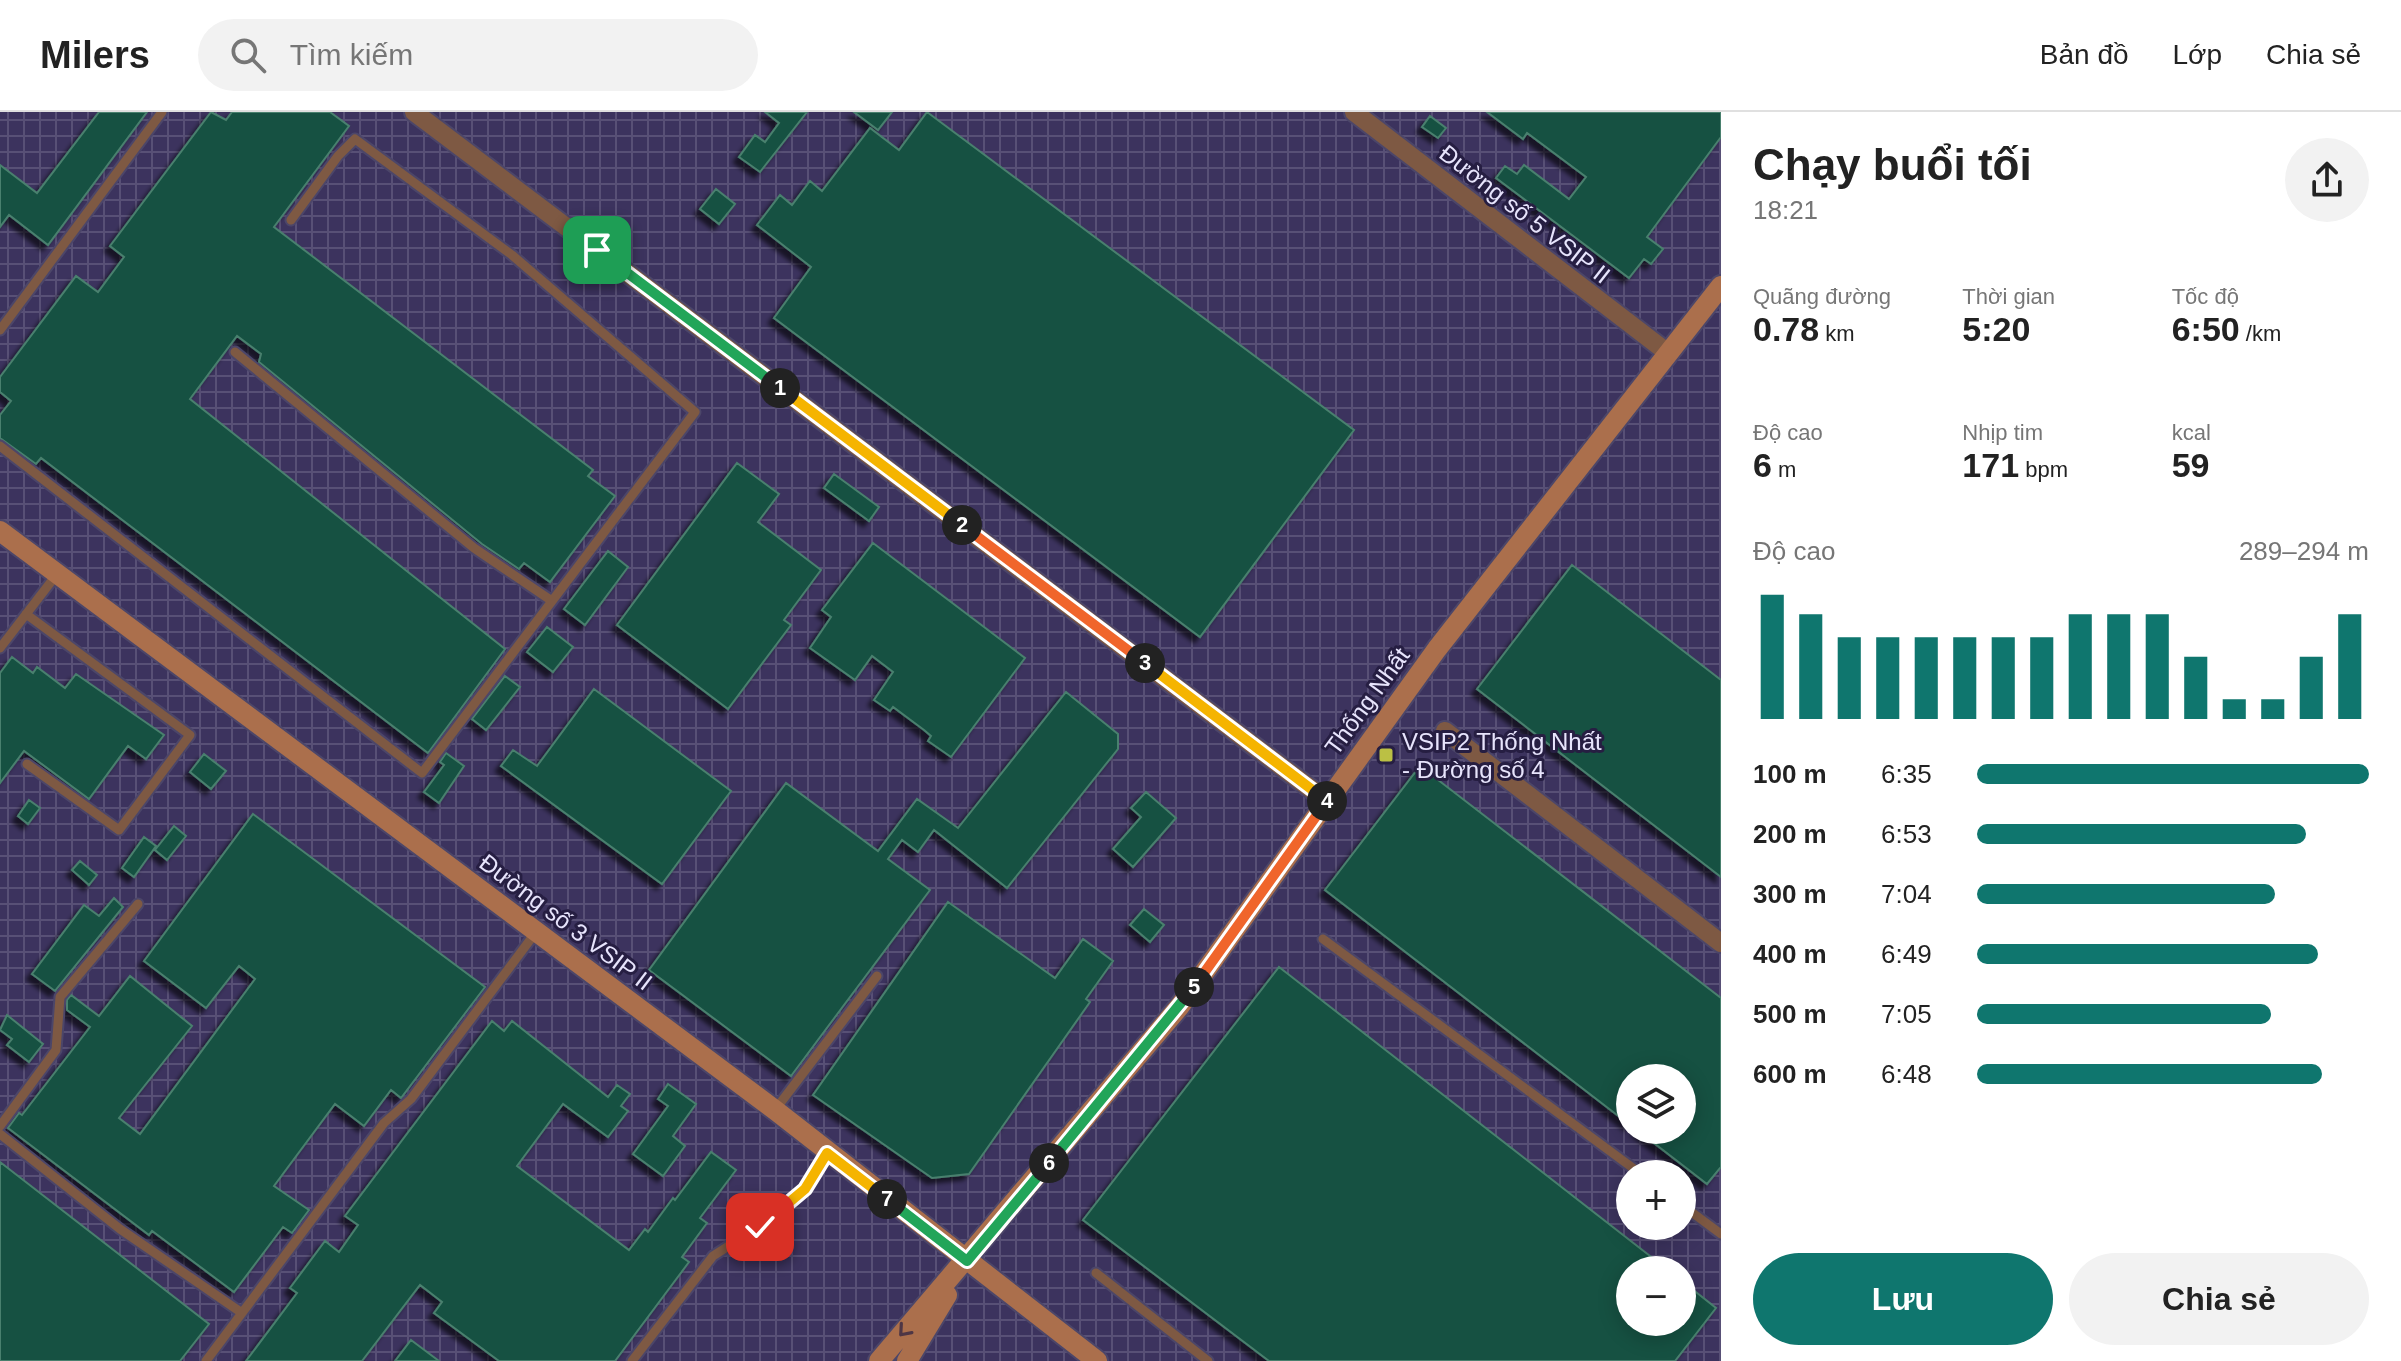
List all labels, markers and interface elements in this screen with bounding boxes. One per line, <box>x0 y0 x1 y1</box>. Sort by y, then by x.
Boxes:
search box <box>198 19 758 91</box>
icon: search <box>226 33 270 77</box>
text: Milers <box>40 34 150 76</box>
text: Tìm kiếm <box>290 38 413 71</box>
text: Bản đồ <box>2040 39 2129 70</box>
text: Lớp <box>2173 39 2222 70</box>
text: Chia sẻ <box>2266 39 2361 70</box>
button: share <box>2285 138 2369 222</box>
street label: Đường số 5 VSIP II <box>1434 139 1616 289</box>
text: Chạy buổi tối <box>1753 140 2032 189</box>
text: 18:21 <box>1753 195 1818 225</box>
pin <box>563 216 631 284</box>
icon: arrive <box>575 228 619 272</box>
text: Quãng đường <box>1753 284 1891 309</box>
text: Thời gian <box>1962 284 2055 309</box>
text: Tốc độ <box>2172 284 2239 309</box>
text: 0.78 <box>1753 310 1819 348</box>
text: 5:20 <box>1962 310 2030 348</box>
text: 6:50 <box>2172 310 2240 348</box>
text: km <box>1819 321 1855 346</box>
text: /km <box>2240 321 2281 346</box>
pin: 1 <box>760 368 800 408</box>
text: 1 <box>774 375 786 400</box>
text: Độ cao <box>1753 420 1823 445</box>
text: Nhịp tim <box>1962 420 2043 445</box>
text: kcal <box>2172 420 2211 445</box>
text: 6 <box>1753 446 1772 484</box>
text: 171 <box>1962 446 2019 484</box>
text: 59 <box>2172 446 2209 484</box>
text: m <box>1772 457 1796 482</box>
text: bpm <box>2019 457 2068 482</box>
pin: 2 <box>942 505 982 545</box>
text: 2 <box>956 512 968 537</box>
text: Độ cao <box>1753 536 1835 566</box>
text: 289–294 m <box>2239 536 2369 566</box>
street label: Thống Nhất <box>1319 642 1415 760</box>
pin: 3 <box>1125 643 1165 683</box>
text: 3 <box>1139 650 1151 675</box>
place label: VSIP2 Thống Nhất - Đường số 4 <box>1402 728 1602 783</box>
marker: VSIP2 Thống Nhất - Đường số 4 <box>1377 746 1395 764</box>
text: 100 m <box>1753 759 1827 789</box>
text: 6:35 <box>1881 759 1932 789</box>
pin: 4 <box>1307 781 1347 821</box>
text: 4 <box>1321 788 1333 813</box>
text: 200 m <box>1753 819 1827 849</box>
text: 6:53 <box>1881 819 1932 849</box>
street label: Đường số 3 VSIP II <box>474 848 658 996</box>
text: 300 m <box>1753 879 1827 909</box>
text: 7:04 <box>1881 879 1932 909</box>
text: 400 m <box>1753 939 1827 969</box>
text: 6:49 <box>1881 939 1932 969</box>
pin: 5 <box>1174 967 1214 1007</box>
text: 5 <box>1188 974 1200 999</box>
text: 500 m <box>1753 999 1827 1029</box>
text: 7:05 <box>1881 999 1932 1029</box>
text: 600 m <box>1753 1059 1827 1089</box>
text: 6:48 <box>1881 1059 1932 1089</box>
map controls <box>1616 1064 1696 1336</box>
button: layers <box>1616 1064 1696 1144</box>
pin: 6 <box>1029 1143 1069 1183</box>
text: 6 <box>1043 1150 1055 1175</box>
button: + <box>1616 1160 1696 1240</box>
pin: 7 <box>867 1179 907 1219</box>
text: 7 <box>881 1186 893 1211</box>
pin <box>726 1193 794 1261</box>
icon: check <box>738 1205 782 1249</box>
button: Lưu <box>1753 1253 2053 1345</box>
button: Chia sẻ <box>2069 1253 2369 1345</box>
button: − <box>1616 1256 1696 1336</box>
one-way arrow <box>899 1321 913 1336</box>

